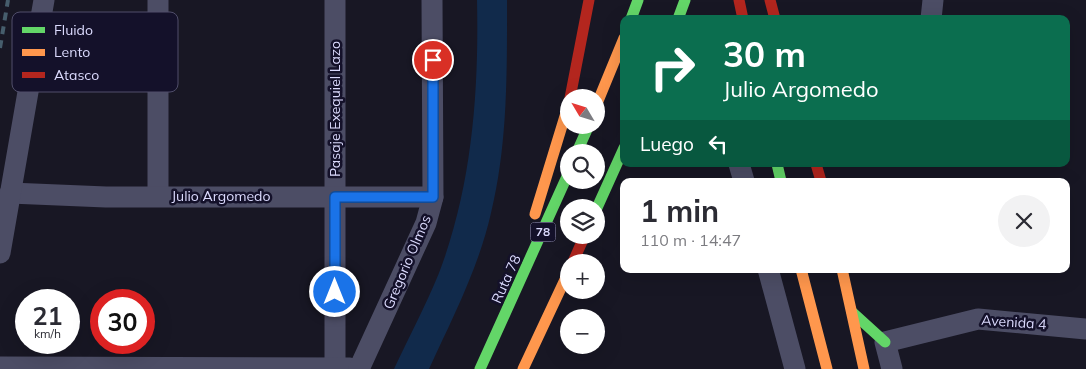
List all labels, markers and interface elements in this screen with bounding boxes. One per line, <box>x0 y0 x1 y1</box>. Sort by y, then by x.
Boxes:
legend <box>12 12 178 92</box>
text: Fluido <box>54 21 93 39</box>
text: 30 m <box>723 32 806 76</box>
icon: right <box>640 35 705 100</box>
pin <box>412 39 454 81</box>
street label: Pasaje Exequiel Lazo <box>326 41 344 177</box>
text: Lento <box>54 43 90 61</box>
icon: arrive <box>419 46 447 74</box>
text: Atasco <box>54 66 99 84</box>
text: Julio Argomedo <box>723 75 879 103</box>
north arrow <box>560 89 605 134</box>
map controls <box>560 89 605 354</box>
icon: left <box>704 130 732 158</box>
text: Luego <box>640 132 694 156</box>
button: search <box>560 144 605 189</box>
street label: Julio Argomedo <box>171 187 271 205</box>
text: 1 min <box>640 192 719 230</box>
button: close <box>998 195 1050 247</box>
button: layers <box>560 199 605 244</box>
street label: Gregorio Olmos <box>379 212 435 312</box>
road number: 78 <box>530 222 556 242</box>
text: 110 m · 14:47 <box>640 230 741 250</box>
street label: Ruta 78 <box>487 252 525 306</box>
button: + <box>560 254 605 299</box>
position arrow <box>308 265 360 317</box>
speed limit sign: 30 <box>90 289 155 354</box>
text: 21 <box>32 300 63 331</box>
button: − <box>560 309 605 354</box>
street label: Avenida 4 <box>981 311 1048 333</box>
text: km/h <box>34 326 61 341</box>

